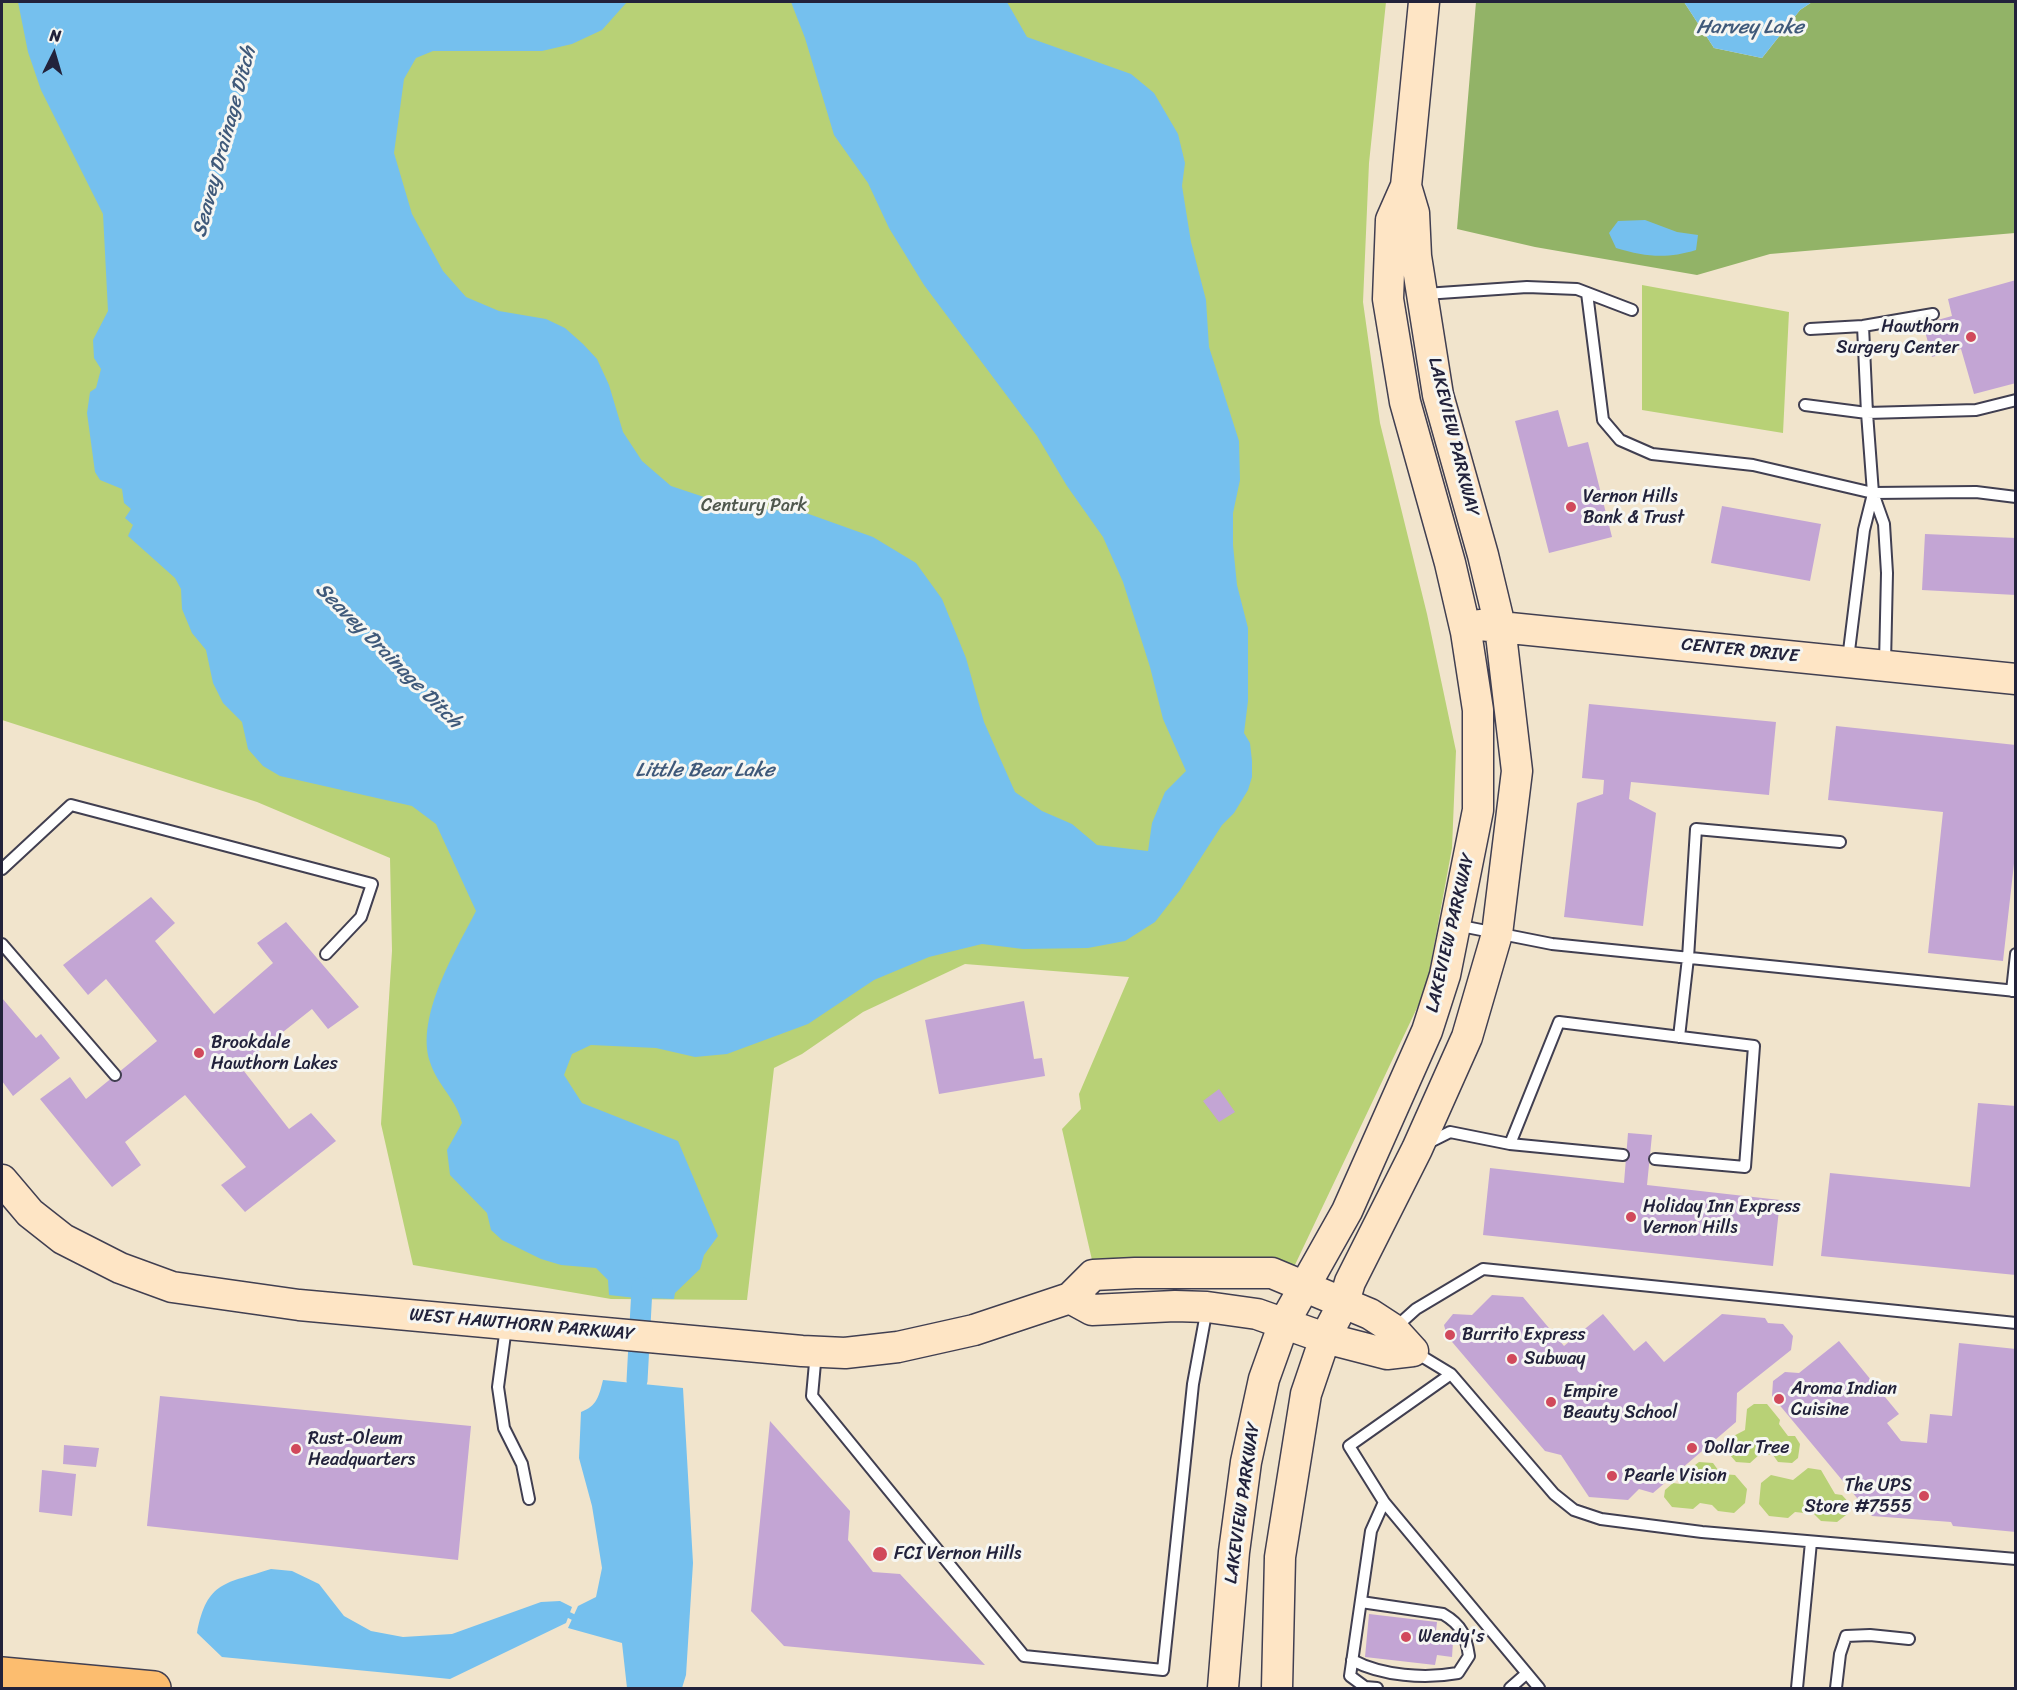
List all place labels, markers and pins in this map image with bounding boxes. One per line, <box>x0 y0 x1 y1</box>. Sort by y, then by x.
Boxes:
place label: Hawthorn Surgery Center <box>1836 316 1959 358</box>
marker: Hawthorn Surgery Center <box>1964 330 1978 344</box>
place label: Vernon Hills Bank & Trust <box>1583 486 1684 528</box>
marker: Vernon Hills Bank & Trust <box>1564 500 1578 514</box>
place label: Brookdale Hawthorn Lakes <box>211 1032 338 1074</box>
marker: Brookdale Hawthorn Lakes <box>192 1046 206 1060</box>
place label: Holiday Inn Express Vernon Hills <box>1643 1196 1800 1238</box>
marker: Holiday Inn Express Vernon Hills <box>1624 1210 1638 1224</box>
place label: Burrito Express <box>1462 1324 1585 1346</box>
marker: Burrito Express <box>1443 1328 1457 1342</box>
place label: Subway <box>1524 1348 1586 1370</box>
marker: Subway <box>1505 1352 1519 1366</box>
place label: Aroma Indian Cuisine <box>1791 1378 1897 1420</box>
place label: Empire Beauty School <box>1563 1381 1677 1424</box>
marker: Aroma Indian Cuisine <box>1772 1392 1786 1406</box>
marker: Empire Beauty School <box>1544 1395 1558 1409</box>
place label: Rust-Oleum Headquarters <box>308 1428 415 1470</box>
place label: Dollar Tree <box>1704 1437 1790 1459</box>
marker: Dollar Tree <box>1685 1441 1699 1455</box>
marker: Rust-Oleum Headquarters <box>289 1442 303 1456</box>
place label: Pearle Vision <box>1624 1465 1727 1487</box>
marker: Pearle Vision <box>1605 1469 1619 1483</box>
place label: The UPS Store #7555 <box>1804 1475 1912 1518</box>
marker: The UPS Store #7555 <box>1917 1489 1931 1503</box>
place label: FCI Vernon Hills <box>894 1543 1021 1565</box>
marker: FCI Vernon Hills <box>871 1545 889 1563</box>
place label: Wendy's <box>1418 1626 1485 1648</box>
marker: Wendy's <box>1399 1630 1413 1644</box>

